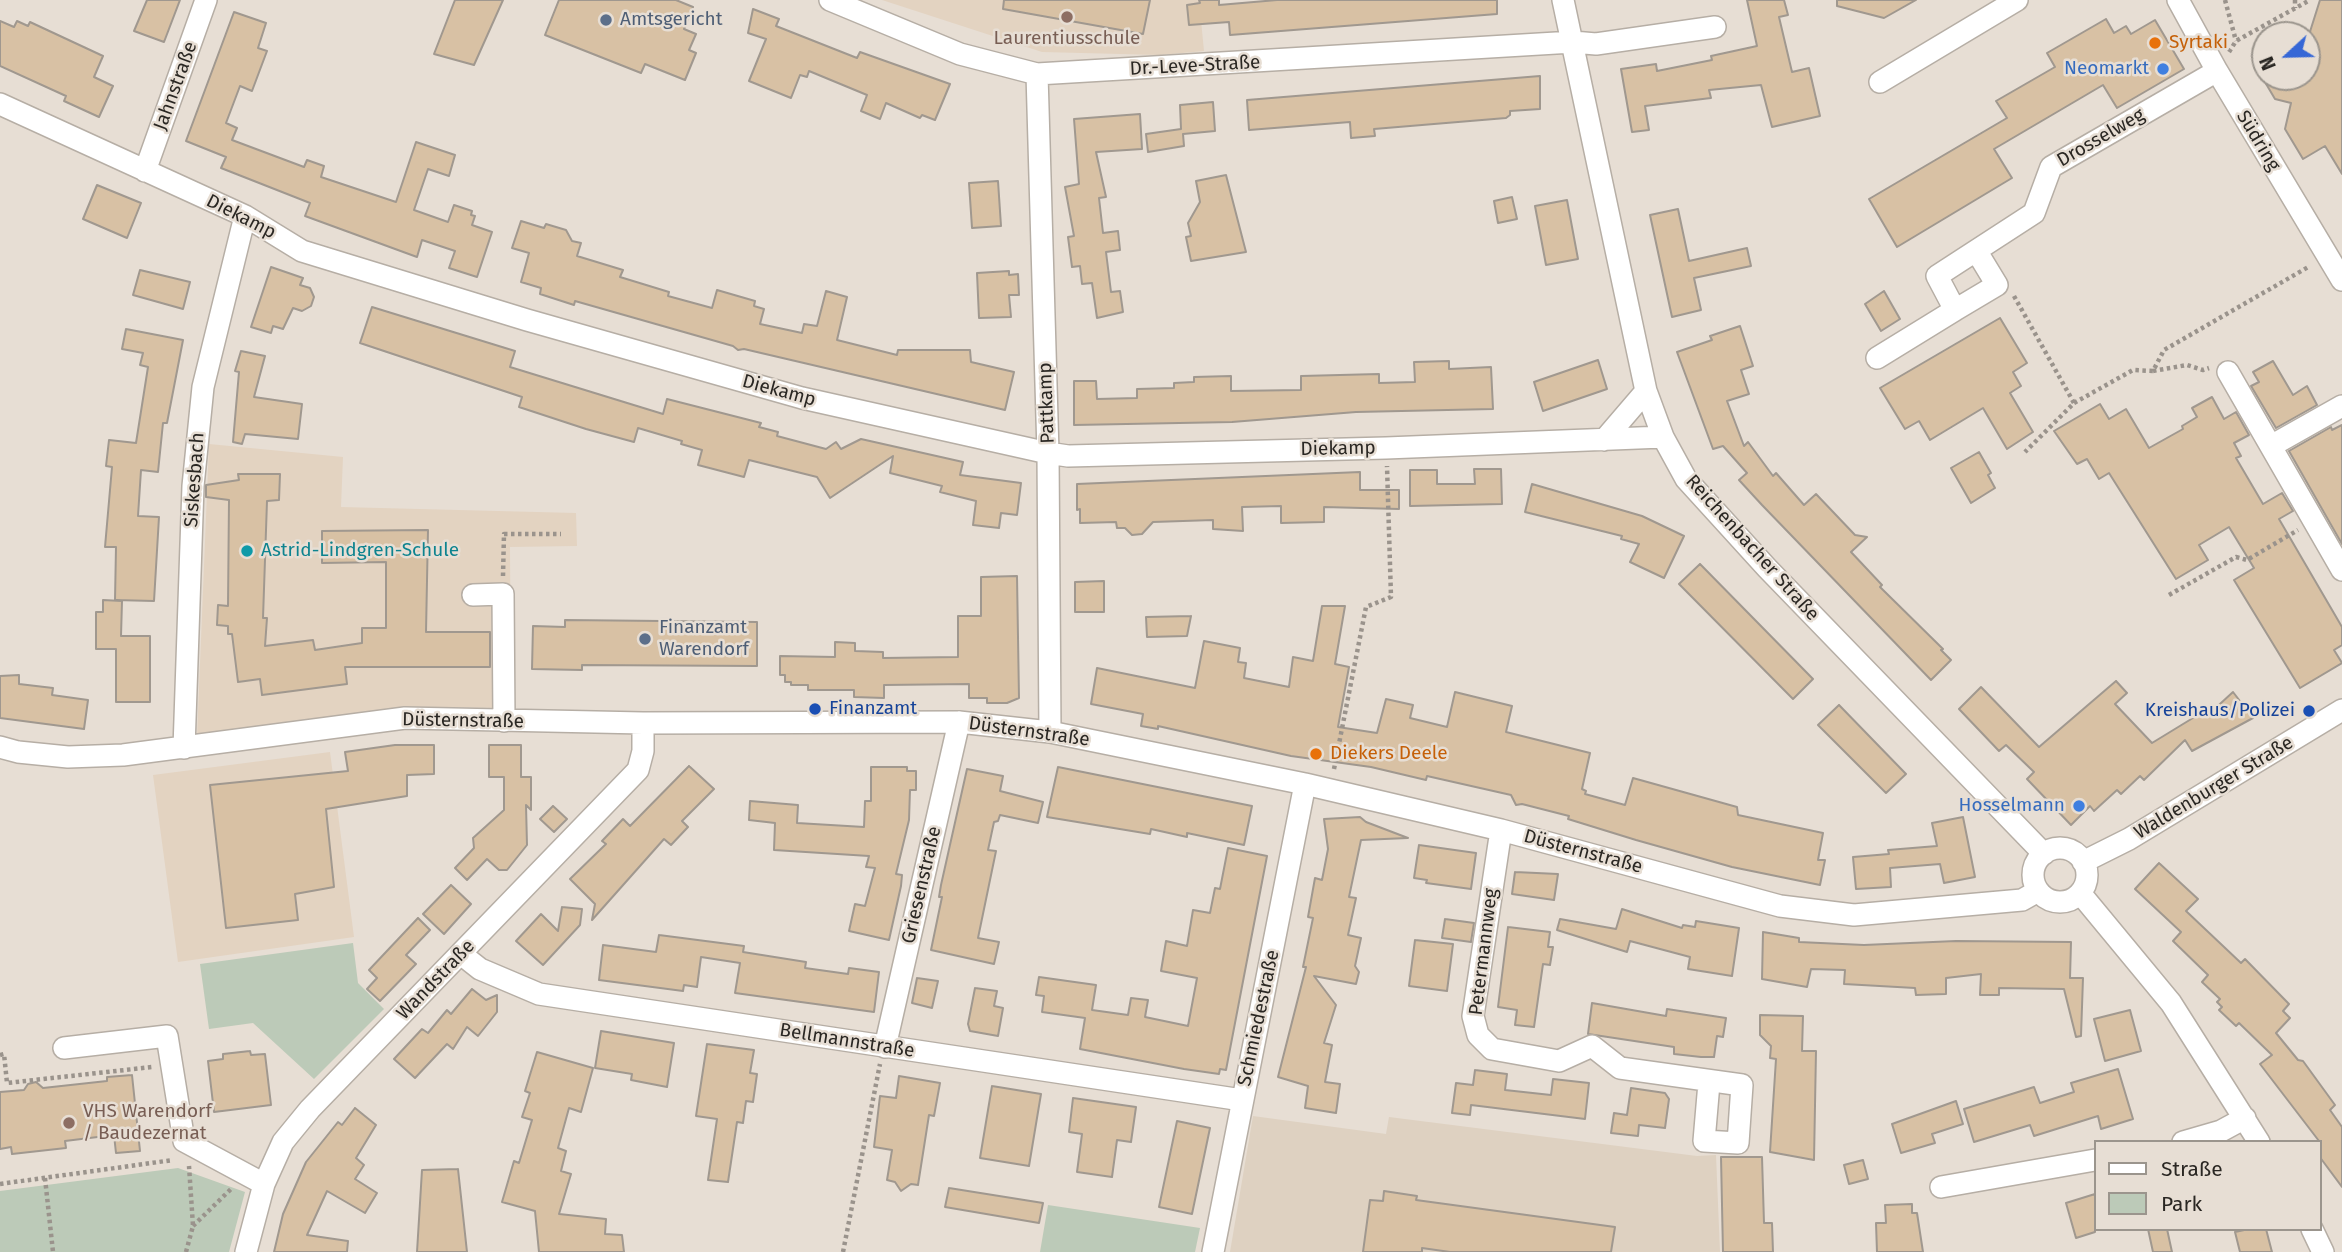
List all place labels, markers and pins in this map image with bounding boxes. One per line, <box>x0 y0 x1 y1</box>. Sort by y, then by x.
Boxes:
place label: Amtsgericht <box>620 9 723 31</box>
marker: Laurentiusschule <box>1059 9 1075 25</box>
marker: Amtsgericht <box>598 12 614 28</box>
place label: Laurentiusschule <box>994 28 1140 50</box>
place label: Syrtaki <box>2169 32 2228 54</box>
marker: Syrtaki <box>2147 35 2163 51</box>
place label: Neomarkt <box>2064 58 2149 80</box>
marker: Neomarkt <box>2155 61 2171 77</box>
place label: Astrid-Lindgren-Schule <box>261 540 459 562</box>
marker: Astrid-Lindgren-Schule <box>239 543 255 559</box>
place label: Finanzamt Warendorf <box>659 617 749 661</box>
marker: Finanzamt Warendorf <box>637 631 653 647</box>
place label: Finanzamt <box>829 698 917 720</box>
place label: Kreishaus/Polizei <box>2145 700 2295 722</box>
marker: Finanzamt <box>807 701 823 717</box>
marker: Kreishaus/Polizei <box>2301 703 2317 719</box>
place label: Diekers Deele <box>1330 743 1448 765</box>
marker: Diekers Deele <box>1308 746 1324 762</box>
place label: Hosselmann <box>1959 795 2065 817</box>
marker: Hosselmann <box>2071 798 2087 814</box>
place label: VHS Warendorf / Baudezernat <box>83 1101 212 1145</box>
marker: VHS Warendorf / Baudezernat <box>61 1115 77 1131</box>

